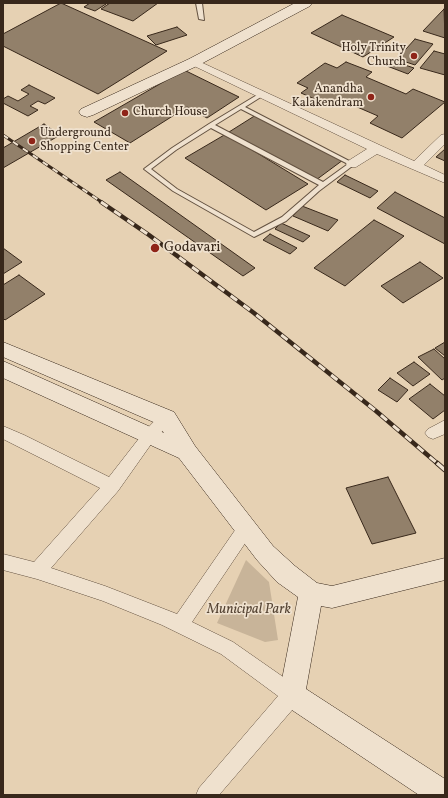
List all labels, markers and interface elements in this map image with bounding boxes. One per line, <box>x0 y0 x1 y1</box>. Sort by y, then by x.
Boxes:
place label: Holy Trinity Church <box>342 42 406 70</box>
marker: Holy Trinity Church <box>409 51 419 61</box>
place label: Anandha Kalakendram <box>292 83 363 111</box>
marker: Anandha Kalakendram <box>366 92 376 102</box>
place label: Church House <box>133 106 207 120</box>
marker: Church House <box>120 108 130 118</box>
place label: Underground Shopping Center <box>40 127 129 155</box>
marker: Underground Shopping Center <box>27 136 37 146</box>
place label: Godavari <box>164 240 221 256</box>
marker: Godavari <box>149 242 161 254</box>
park label: Municipal Park <box>207 602 291 618</box>

